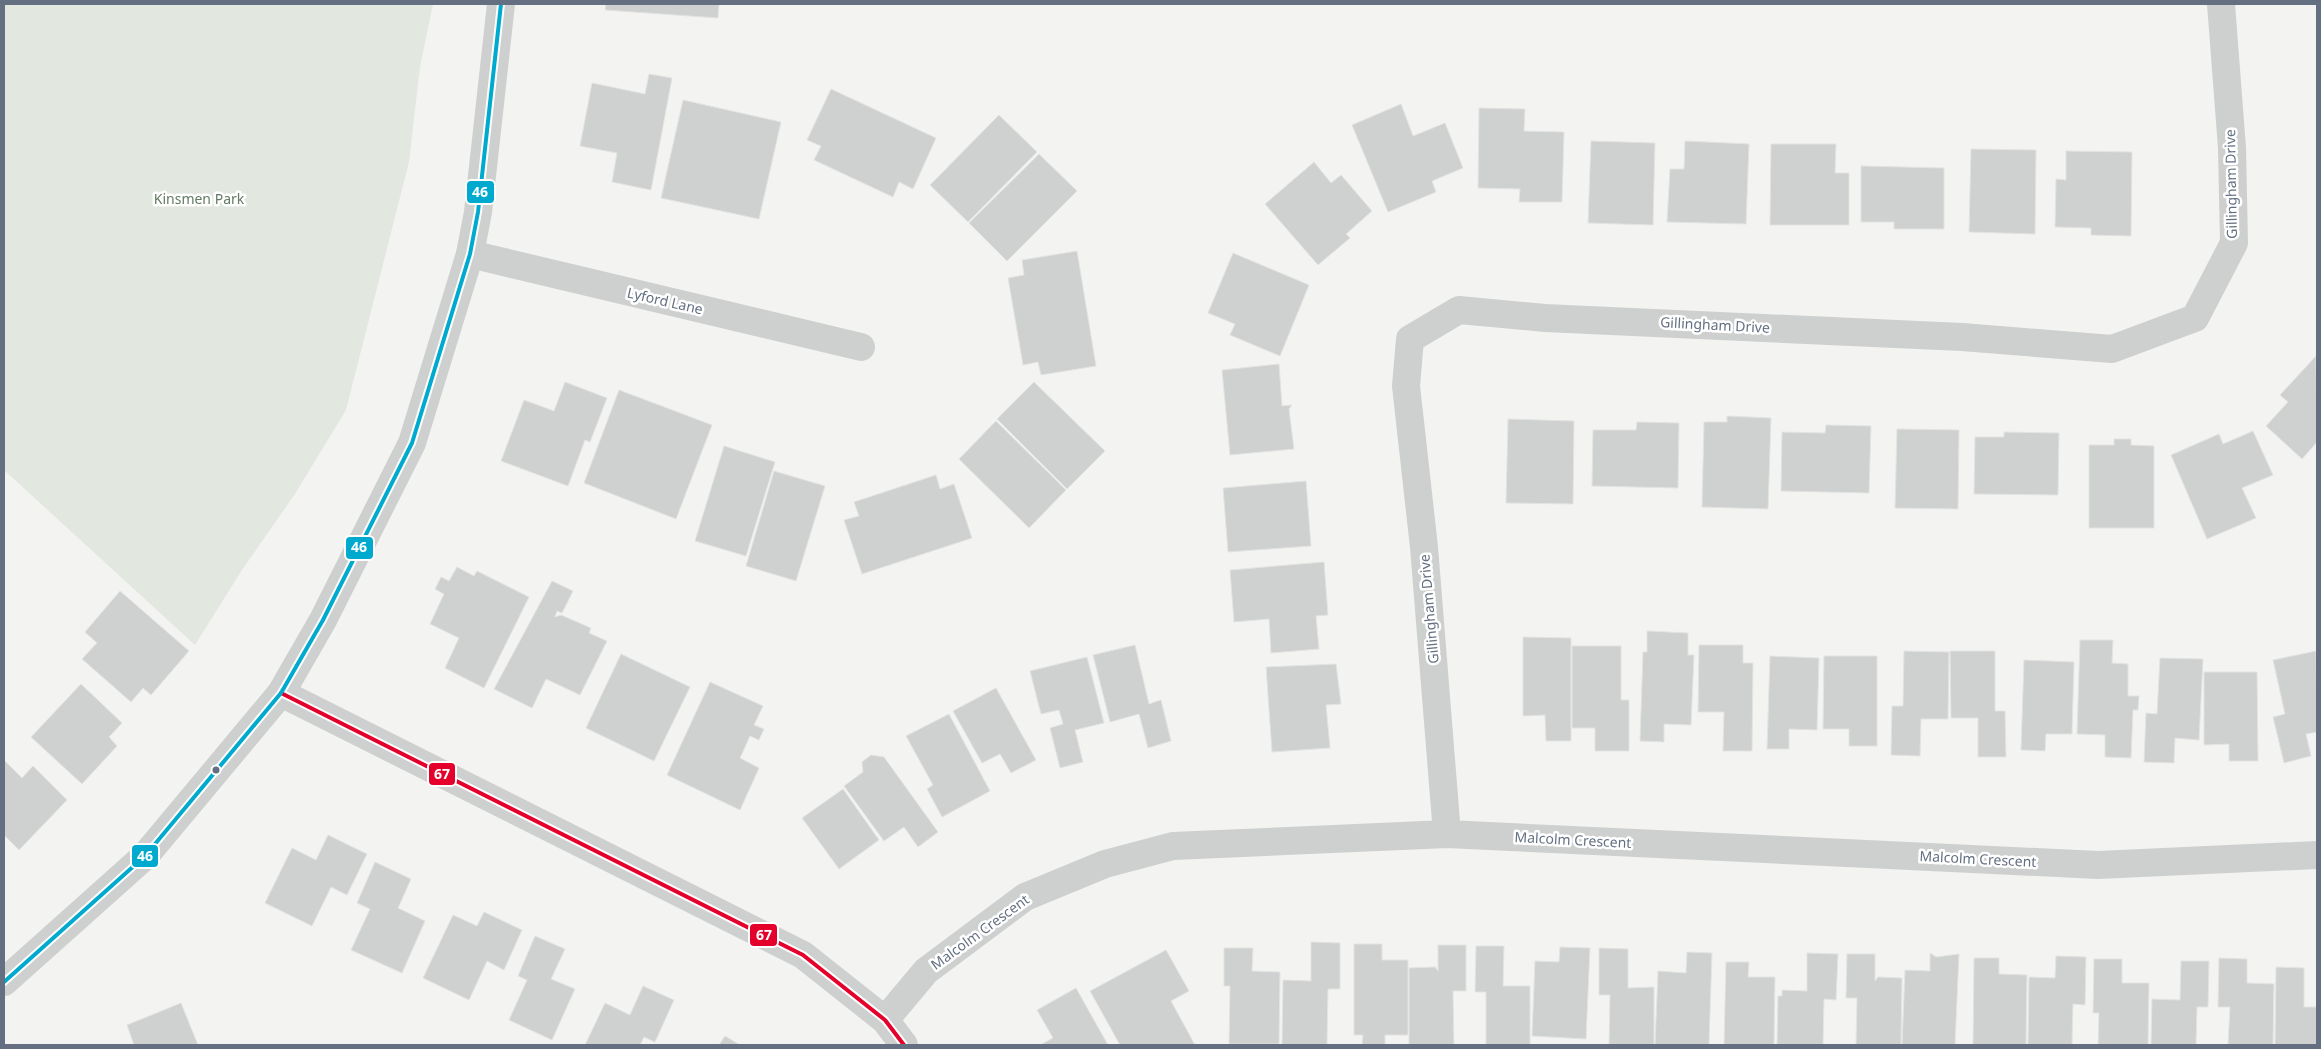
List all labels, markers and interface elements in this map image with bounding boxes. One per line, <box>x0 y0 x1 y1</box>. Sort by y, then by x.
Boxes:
street label: Gillingham Drive <box>2220 129 2241 239</box>
line badge: 46 <box>466 180 495 204</box>
text: 46 <box>472 182 488 201</box>
park label: Kinsmen Park <box>154 189 245 208</box>
street label: Lyford Lane <box>625 283 705 318</box>
street label: Gillingham Drive <box>1660 312 1770 337</box>
line badge: 46 <box>345 536 374 560</box>
text: 46 <box>351 537 367 556</box>
street label: Gillingham Drive <box>1414 553 1443 665</box>
line badge: 67 <box>428 762 456 786</box>
text: 67 <box>434 764 450 783</box>
unlabelled marker <box>211 765 221 775</box>
street label: Malcolm Crescent <box>1514 827 1632 852</box>
line badge: 46 <box>131 844 159 868</box>
text: 46 <box>137 846 153 865</box>
street label: Malcolm Crescent <box>1919 846 2037 871</box>
street label: Malcolm Crescent <box>927 890 1033 974</box>
line badge: 67 <box>749 923 778 947</box>
text: 67 <box>756 925 772 944</box>

